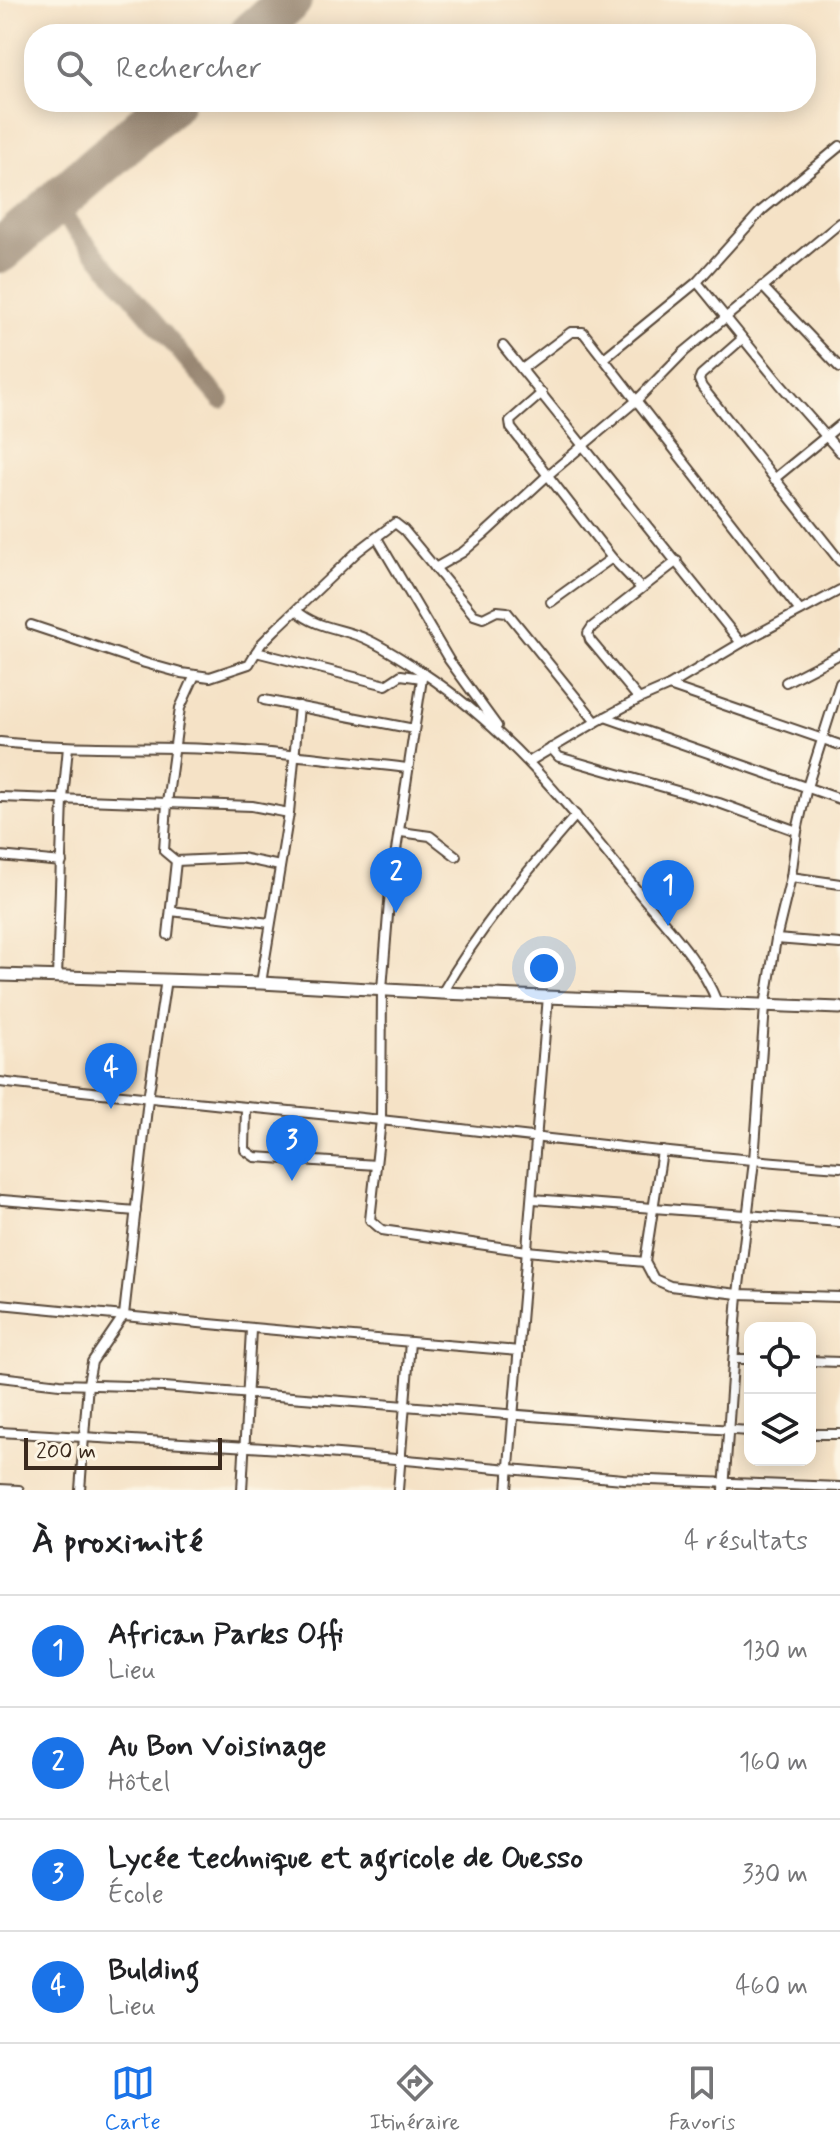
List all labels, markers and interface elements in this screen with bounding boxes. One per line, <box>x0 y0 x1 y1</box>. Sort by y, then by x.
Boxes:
search box <box>24 24 816 112</box>
icon: search <box>52 46 96 90</box>
text: Rechercher <box>116 49 262 88</box>
pin: 2 <box>370 847 422 913</box>
pin: 1 <box>642 860 694 926</box>
your location <box>524 948 564 988</box>
pin: 4 <box>85 1043 137 1109</box>
pin: 3 <box>266 1115 318 1181</box>
map controls <box>744 1322 816 1466</box>
button: locate <box>744 1322 816 1394</box>
button: layers <box>744 1394 816 1466</box>
scale bar <box>24 1434 222 1470</box>
text: 200 m <box>36 1438 96 1466</box>
text: À proximité <box>32 1520 203 1565</box>
text: 4 résultats <box>684 1525 808 1559</box>
text: African Parks Offi <box>108 1615 343 1654</box>
text: 1 <box>52 1634 64 1668</box>
text: 130 m <box>742 1634 808 1668</box>
text: Lieu <box>108 1654 156 1688</box>
text: Au Bon Voisinage <box>108 1727 327 1766</box>
text: 2 <box>52 1746 64 1780</box>
text: 160 m <box>739 1746 808 1780</box>
text: Hôtel <box>108 1766 170 1800</box>
text: Lycée technique et agricole de Ouesso <box>108 1839 583 1878</box>
text: 3 <box>52 1858 64 1892</box>
text: 330 m <box>742 1858 808 1892</box>
text: École <box>108 1878 164 1912</box>
text: Bulding <box>108 1951 200 1990</box>
text: 4 <box>50 1970 66 2004</box>
text: 460 m <box>735 1970 808 2004</box>
text: Lieu <box>108 1990 156 2024</box>
tab: Carte <box>104 2061 161 2137</box>
tab: Itinéraire <box>370 2061 460 2137</box>
tab: Favoris <box>669 2061 736 2137</box>

